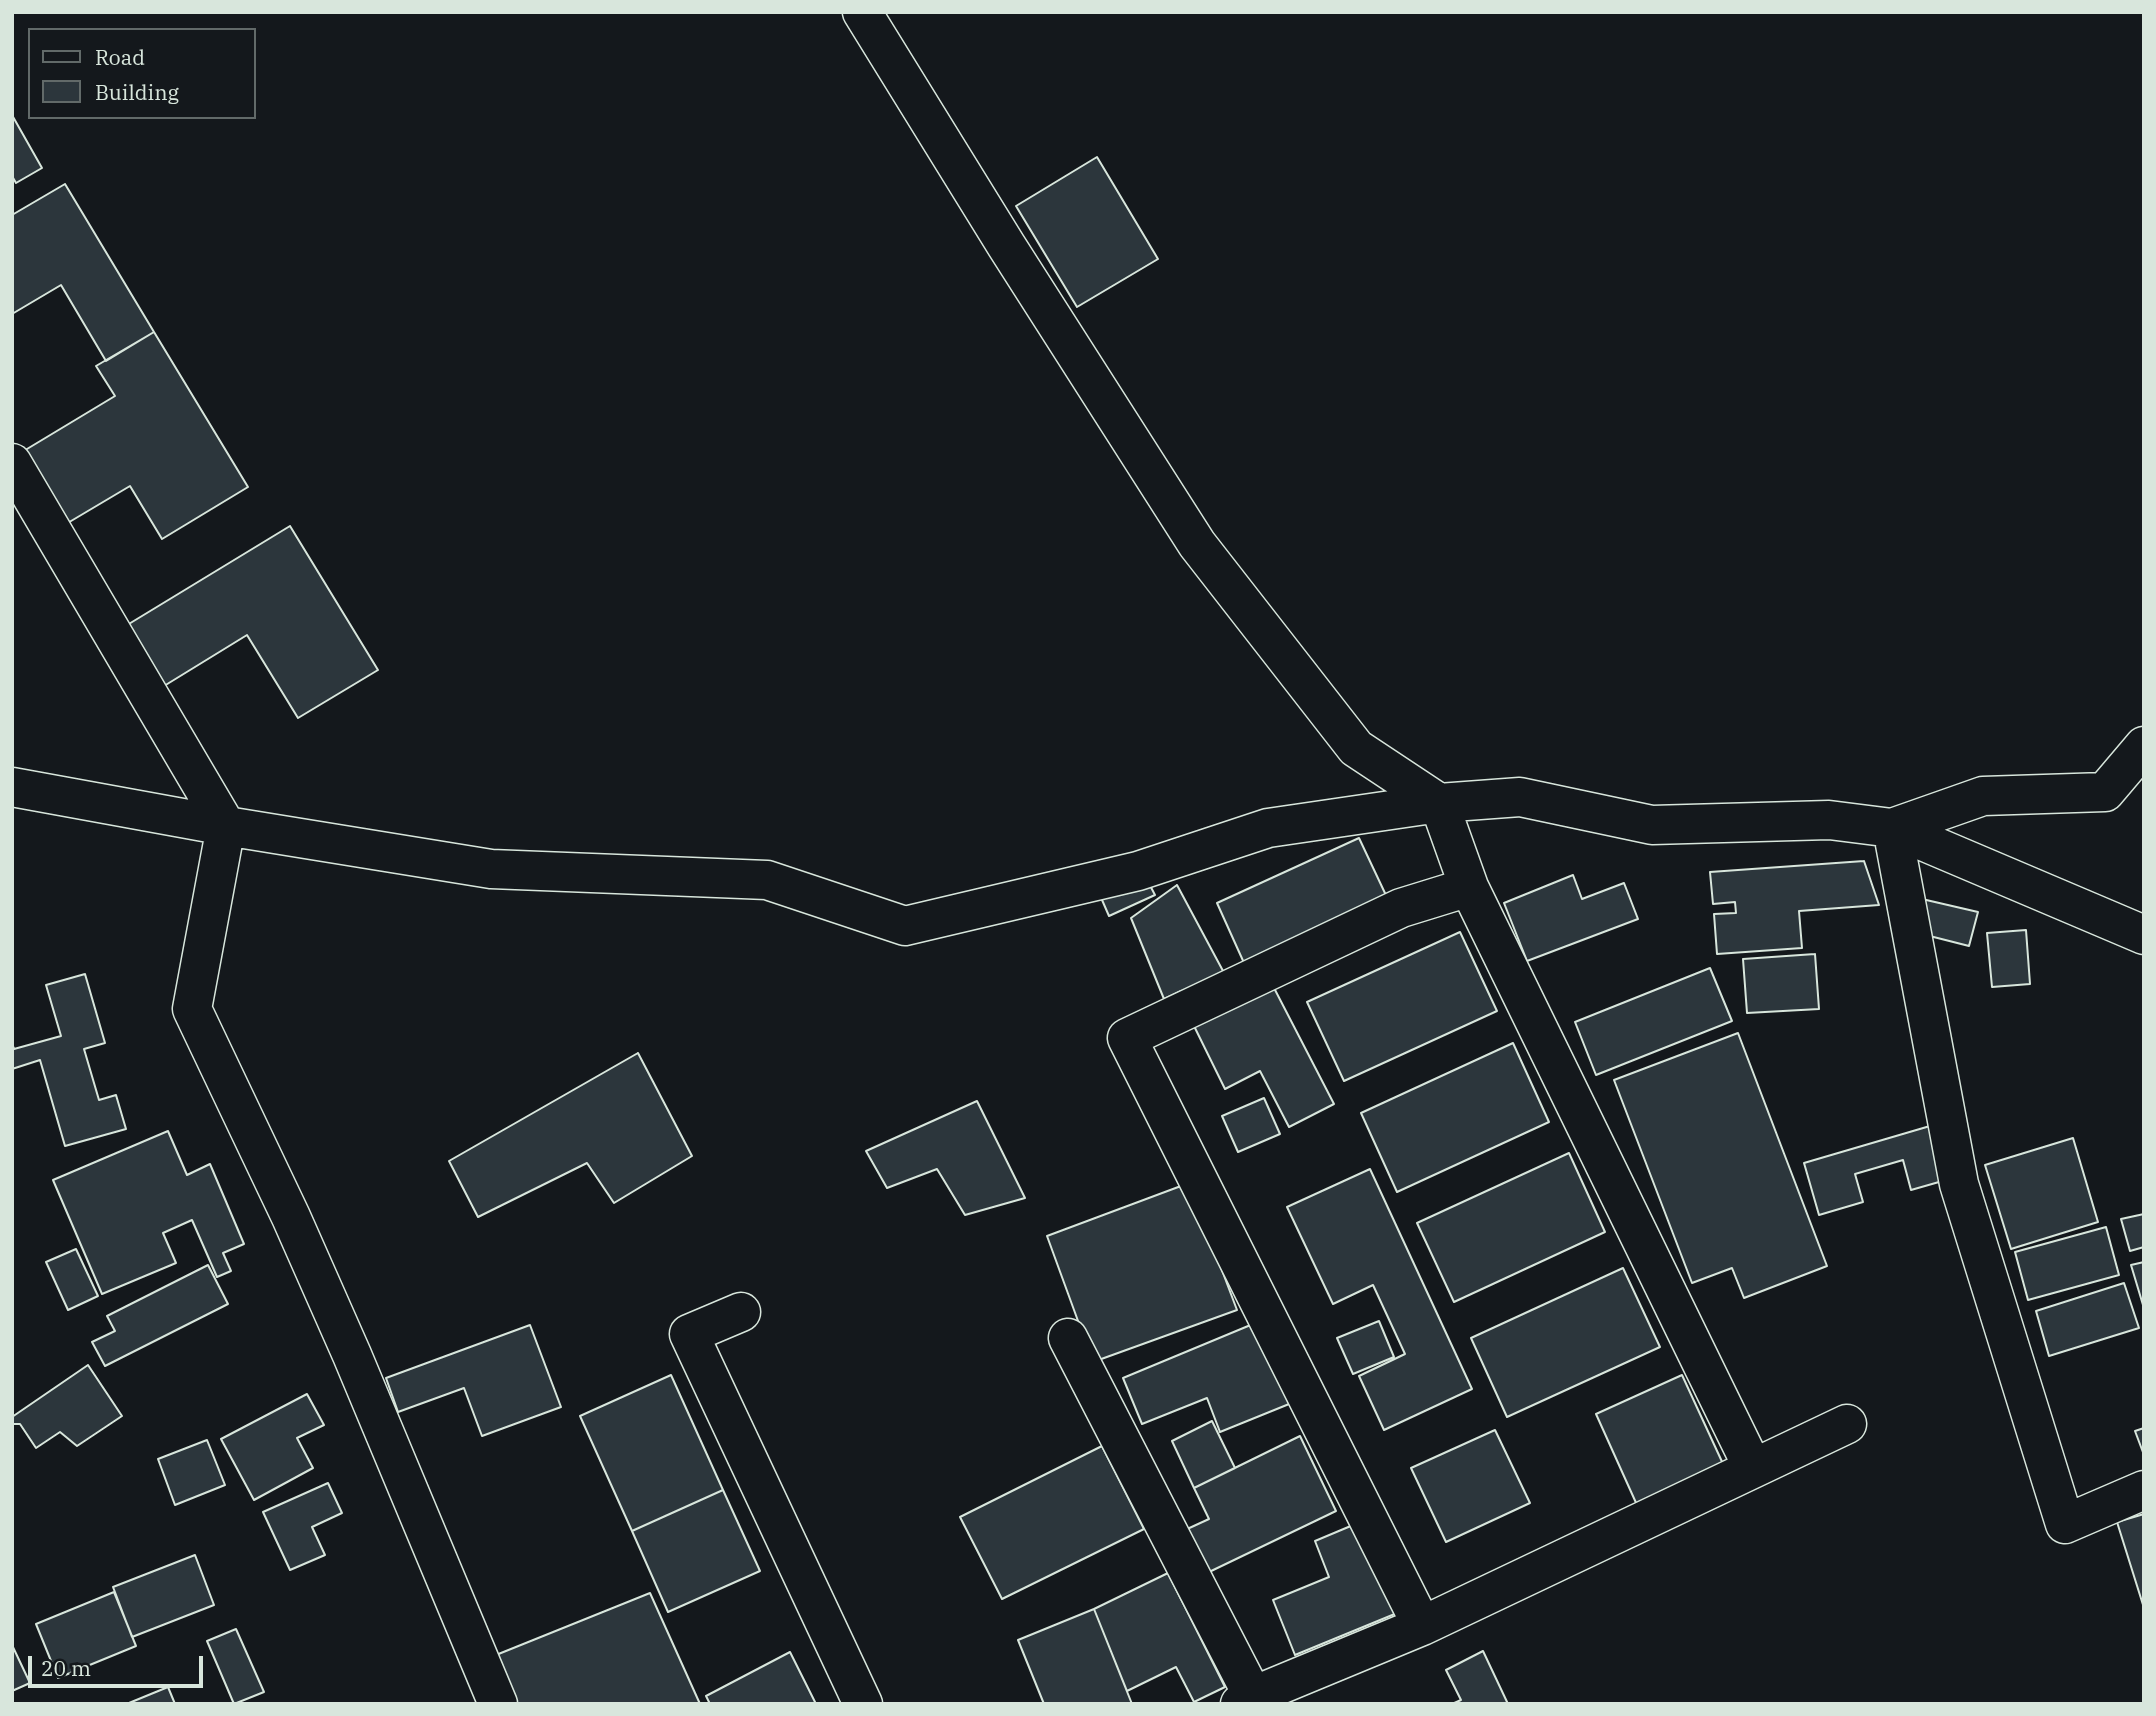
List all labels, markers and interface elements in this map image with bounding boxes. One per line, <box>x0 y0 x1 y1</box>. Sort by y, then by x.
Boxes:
legend <box>28 28 256 119</box>
text: Road <box>95 43 145 71</box>
text: Building <box>95 78 179 106</box>
scale bar <box>32 1642 206 1686</box>
text: 20 m <box>41 1654 91 1682</box>

